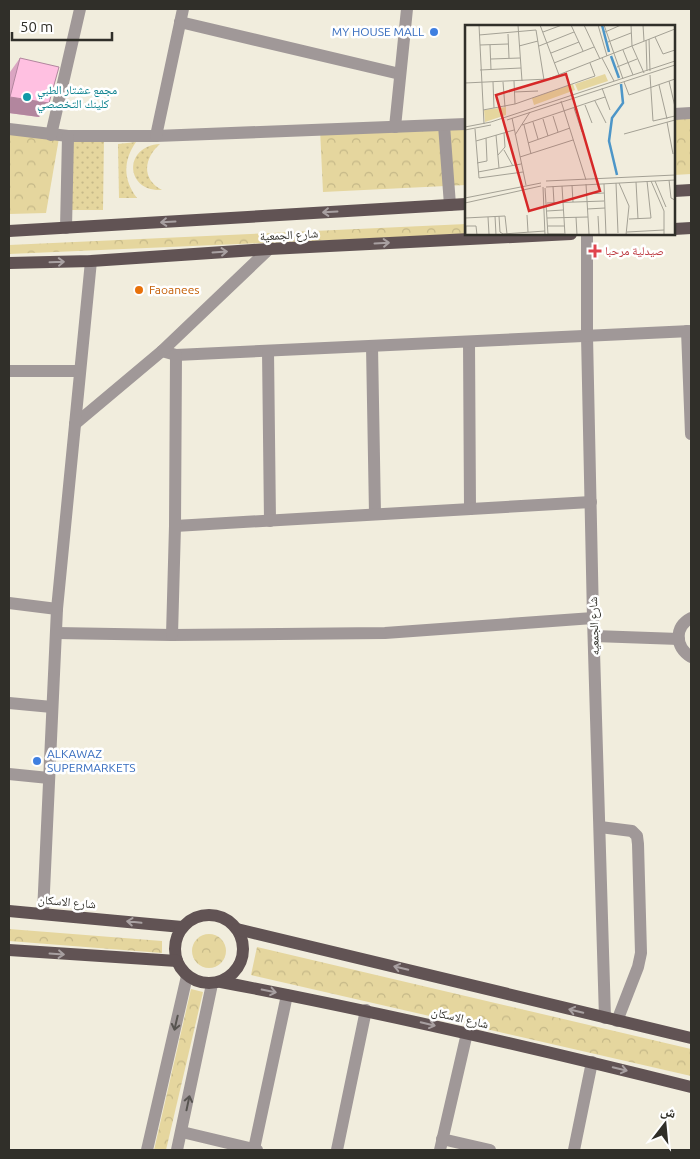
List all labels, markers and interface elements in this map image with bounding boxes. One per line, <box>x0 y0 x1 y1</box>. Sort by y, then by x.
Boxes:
scale bar <box>12 10 112 42</box>
text: 50 m <box>20 18 53 35</box>
place label: MY HOUSE MALL <box>332 25 424 38</box>
inset map <box>465 25 675 235</box>
marker: MY HOUSE MALL <box>428 26 440 38</box>
place label: مجمع عشتار الطبي كلينك التخصصي <box>37 83 117 114</box>
marker: مجمع عشتار الطبي كلينك التخصصي <box>21 91 33 103</box>
one-way arrow <box>323 208 339 217</box>
one-way arrow <box>160 218 176 227</box>
street label: شارع الجمعية <box>259 226 319 245</box>
one-way arrow <box>374 239 390 248</box>
place label: صيدلية مرحبا <box>605 244 664 258</box>
marker: صيدلية مرحبا <box>589 245 601 257</box>
one-way arrow <box>211 248 227 257</box>
one-way arrow <box>49 257 65 266</box>
place label: Faoanees <box>149 283 200 296</box>
marker: Faoanees <box>133 284 145 296</box>
street label: شارع الجمعيه <box>586 596 603 656</box>
place label: ALKAWAZ SUPERMARKETS <box>47 747 136 774</box>
marker: ALKAWAZ SUPERMARKETS <box>31 755 43 767</box>
street label: شارع الاسكان <box>37 892 97 913</box>
one-way arrow <box>126 917 142 927</box>
one-way arrow <box>49 949 65 958</box>
one-way arrow <box>393 963 409 973</box>
one-way arrow <box>261 987 277 996</box>
street label: شارع الاسكان <box>430 1005 490 1032</box>
one-way arrow <box>568 1005 584 1015</box>
one-way arrow <box>171 1015 180 1031</box>
one-way arrow <box>420 1020 436 1029</box>
one-way arrow <box>612 1065 628 1074</box>
one-way arrow <box>183 1095 193 1111</box>
north arrow <box>640 1099 690 1149</box>
text: ش <box>659 1102 678 1122</box>

